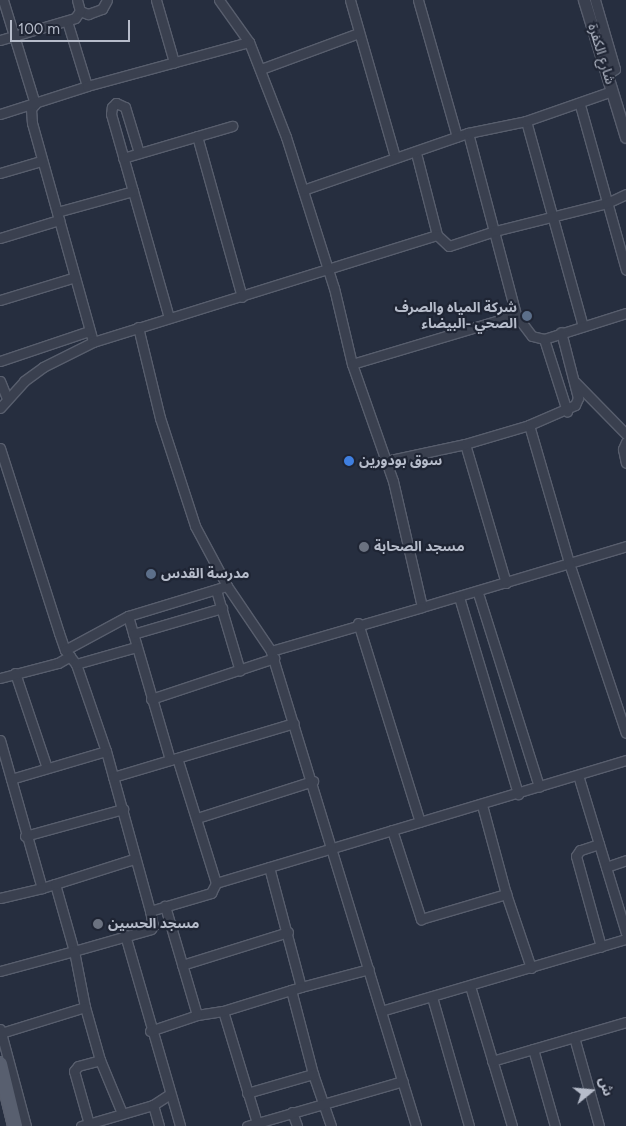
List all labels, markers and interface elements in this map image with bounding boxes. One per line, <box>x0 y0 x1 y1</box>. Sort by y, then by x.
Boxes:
scale bar <box>12 10 132 42</box>
text: 100 m <box>18 20 60 38</box>
street label: شارع الكفرة <box>584 22 618 86</box>
place label: شركة المياه والصرف الصحي -البيضاء <box>394 300 517 332</box>
marker: شركة المياه والصرف الصحي -البيضاء <box>521 310 533 322</box>
place label: سوق بودورين <box>359 453 442 469</box>
marker: سوق بودورين <box>343 455 355 467</box>
place label: مسجد الصحابة <box>374 539 465 555</box>
marker: مسجد الصحابة <box>358 541 370 553</box>
place label: مدرسة القدس <box>161 566 249 582</box>
marker: مدرسة القدس <box>145 568 157 580</box>
place label: مسجد الحسين <box>108 916 199 932</box>
marker: مسجد الحسين <box>92 918 104 930</box>
north arrow <box>566 1066 616 1116</box>
text: ش <box>595 1075 617 1098</box>

